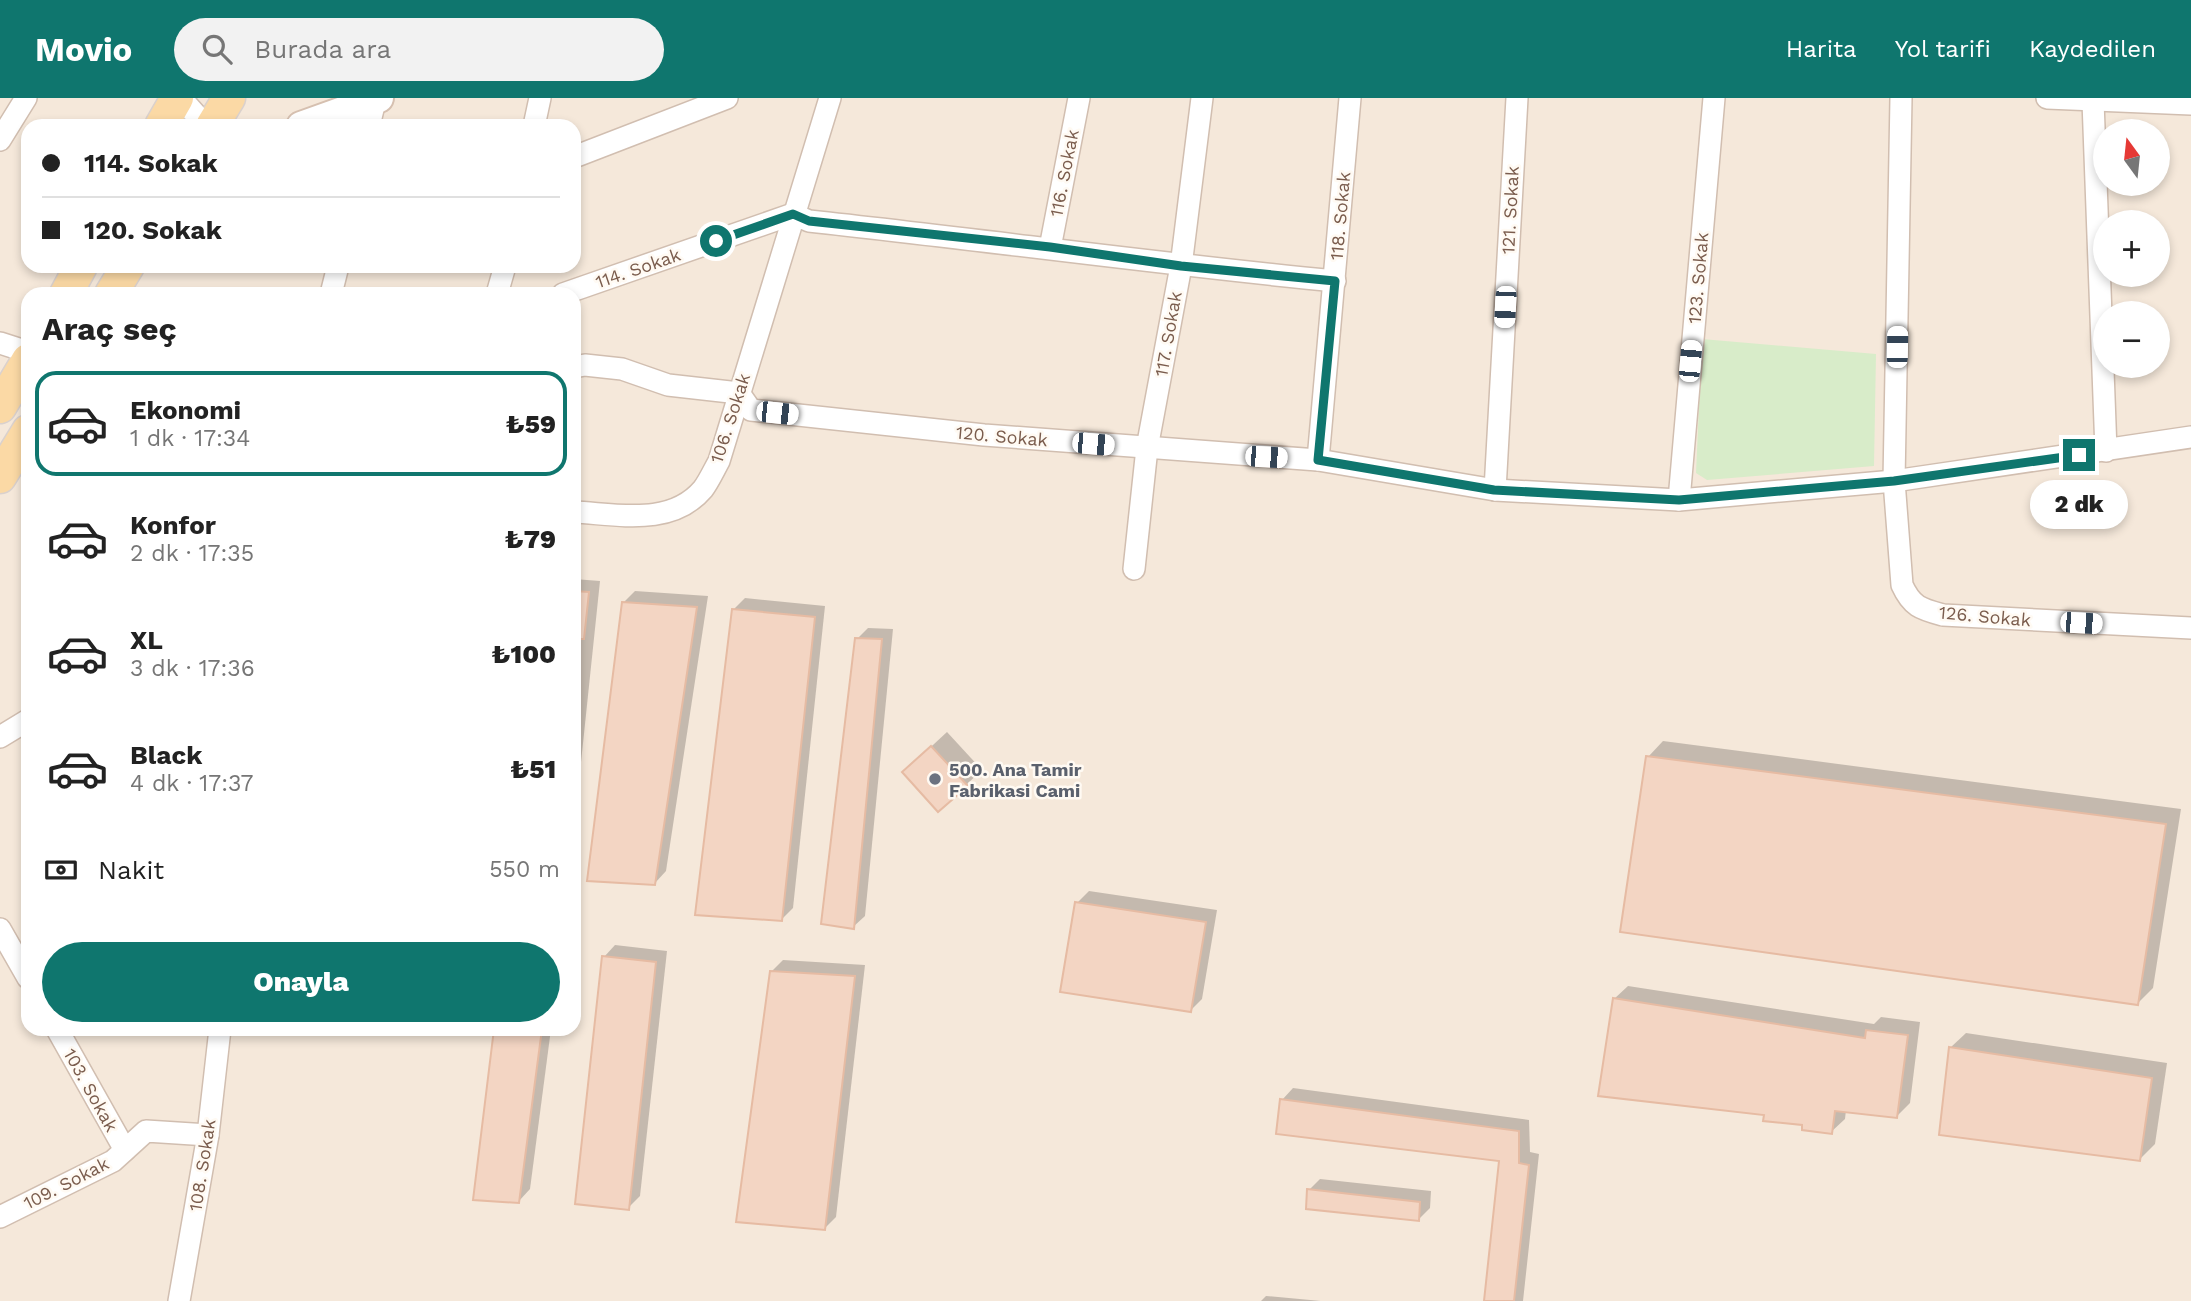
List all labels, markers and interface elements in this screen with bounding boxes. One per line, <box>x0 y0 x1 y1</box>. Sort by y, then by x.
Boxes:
search box <box>174 18 664 81</box>
text: Movio <box>35 30 132 69</box>
icon: search <box>198 30 236 68</box>
text: Burada ara <box>254 34 391 64</box>
text: Harita <box>1786 35 1857 63</box>
text: Yol tarifi <box>1895 35 1991 63</box>
text: Kaydedilen <box>2029 35 2156 63</box>
north arrow <box>2093 119 2170 196</box>
map controls <box>2093 119 2170 378</box>
street label: 116. Sokak <box>1045 127 1083 219</box>
text: 114. Sokak <box>84 148 218 178</box>
street label: 121. Sokak <box>1497 165 1523 255</box>
street label: 118. Sokak <box>1326 171 1354 261</box>
button: + <box>2093 210 2170 287</box>
text: 120. Sokak <box>84 215 222 245</box>
route start <box>700 225 732 257</box>
street label: 123. Sokak <box>1684 231 1712 325</box>
street label: 114. Sokak <box>593 244 683 292</box>
car <box>1494 285 1517 329</box>
street label: 117. Sokak <box>1150 290 1186 378</box>
button: − <box>2093 301 2170 378</box>
text: Araç seç <box>42 310 177 348</box>
car <box>1887 326 1908 368</box>
car <box>1678 339 1703 383</box>
street label: 106. Sokak <box>706 371 754 465</box>
icon: car <box>46 392 109 455</box>
text: Ekonomi <box>130 395 241 425</box>
car <box>756 400 799 426</box>
text: ₺59 <box>506 409 556 439</box>
street label: 120. Sokak <box>955 422 1049 450</box>
text: 1 dk · 17:34 <box>130 425 250 452</box>
car <box>1072 432 1115 456</box>
route end <box>2063 439 2095 471</box>
car <box>1245 445 1288 469</box>
callout: 2 dk <box>2030 480 2128 528</box>
text: 2 dk <box>2054 491 2104 518</box>
icon: car <box>46 507 109 570</box>
text: Konfor <box>130 510 216 540</box>
text: ₺79 <box>505 524 556 554</box>
text: 2 dk · 17:35 <box>130 540 254 567</box>
street label: 126. Sokak <box>1938 602 2032 630</box>
car <box>2060 611 2103 635</box>
icon: car <box>46 622 109 685</box>
text: XL <box>130 625 163 655</box>
text: ₺100 <box>492 639 556 669</box>
text: 3 dk · 17:36 <box>130 655 255 682</box>
icon: car <box>46 737 109 800</box>
text: Black <box>130 740 202 770</box>
text: ₺51 <box>510 754 556 784</box>
place label: 500. Ana Tamir Fabrikasi Cami <box>949 759 1082 801</box>
text: 4 dk · 17:37 <box>130 770 253 797</box>
marker: 500. Ana Tamir Fabrikasi Cami <box>927 771 943 787</box>
icon: cash <box>42 851 80 889</box>
text: Nakit <box>98 855 164 885</box>
text: 550 m <box>489 856 560 883</box>
button: Onayla <box>42 942 560 1022</box>
street label: 103. Sokak <box>60 1045 122 1135</box>
street label: 108. Sokak <box>184 1117 220 1213</box>
street label: 109. Sokak <box>20 1153 112 1213</box>

